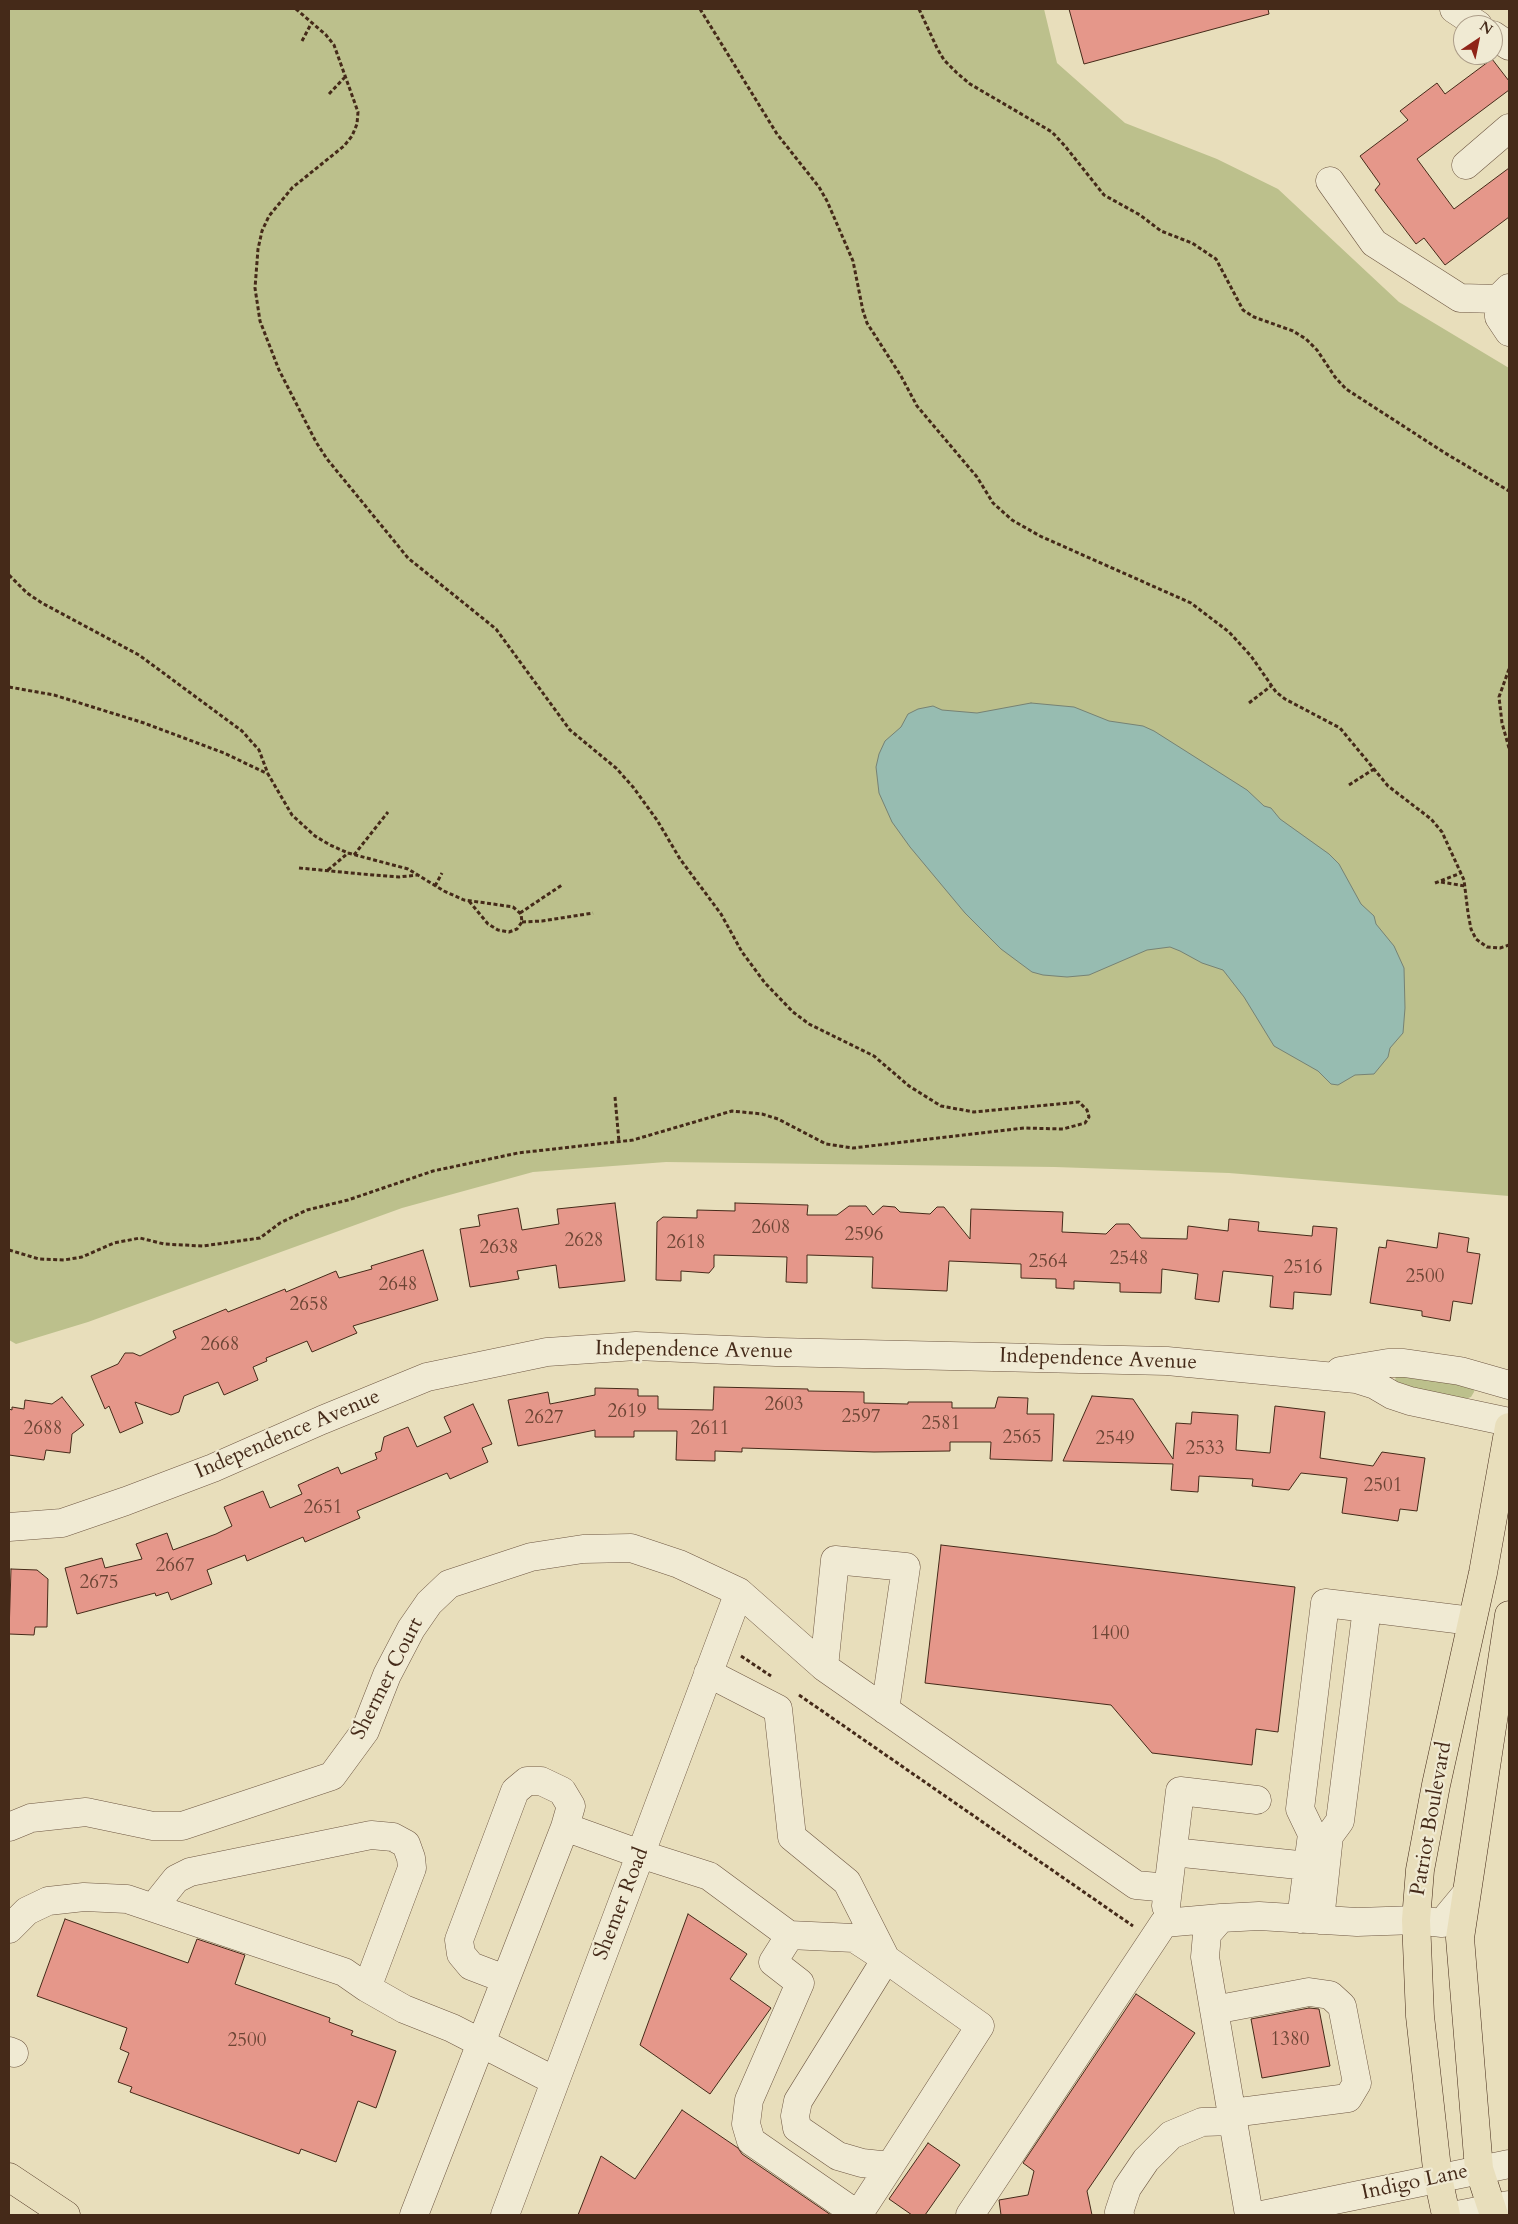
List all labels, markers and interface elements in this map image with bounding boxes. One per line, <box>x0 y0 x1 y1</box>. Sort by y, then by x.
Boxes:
north arrow <box>1453 15 1503 65</box>
text: N <box>1476 17 1496 39</box>
house number: 2608 <box>752 1218 790 1240</box>
house number: 2596 <box>845 1225 883 1247</box>
house number: 2628 <box>565 1231 603 1253</box>
house number: 2618 <box>667 1233 705 1255</box>
house number: 2638 <box>480 1238 518 1260</box>
house number: 2548 <box>1110 1249 1148 1271</box>
house number: 2564 <box>1029 1252 1067 1274</box>
house number: 2516 <box>1284 1258 1322 1280</box>
house number: 2500 <box>1406 1267 1444 1289</box>
house number: 2648 <box>379 1275 417 1297</box>
house number: 2658 <box>290 1295 328 1317</box>
house number: 2668 <box>201 1335 239 1357</box>
street label: Independence Avenue <box>595 1337 793 1365</box>
street label: Independence Avenue <box>999 1344 1197 1376</box>
street label: Independence Avenue <box>192 1385 384 1485</box>
house number: 2603 <box>765 1395 803 1417</box>
house number: 2619 <box>608 1402 646 1424</box>
house number: 2597 <box>842 1407 880 1429</box>
house number: 2627 <box>525 1408 563 1430</box>
house number: 2581 <box>922 1414 960 1436</box>
house number: 2688 <box>24 1419 62 1441</box>
house number: 2611 <box>691 1419 729 1441</box>
house number: 2565 <box>1003 1428 1041 1450</box>
house number: 2549 <box>1096 1429 1134 1451</box>
house number: 2533 <box>1186 1439 1224 1461</box>
house number: 2501 <box>1364 1476 1402 1498</box>
house number: 2651 <box>304 1498 342 1520</box>
house number: 2667 <box>156 1556 194 1578</box>
house number: 2675 <box>80 1573 118 1595</box>
street label: Shermer Court <box>347 1614 429 1744</box>
house number: 1400 <box>1091 1624 1129 1646</box>
street label: Patriot Boulevard <box>1406 1740 1458 1898</box>
street label: Shemer Road <box>589 1844 655 1964</box>
house number: 1380 <box>1271 2030 1309 2052</box>
house number: 2500 <box>228 2031 266 2053</box>
street label: Indigo Lane <box>1359 2159 1471 2207</box>

